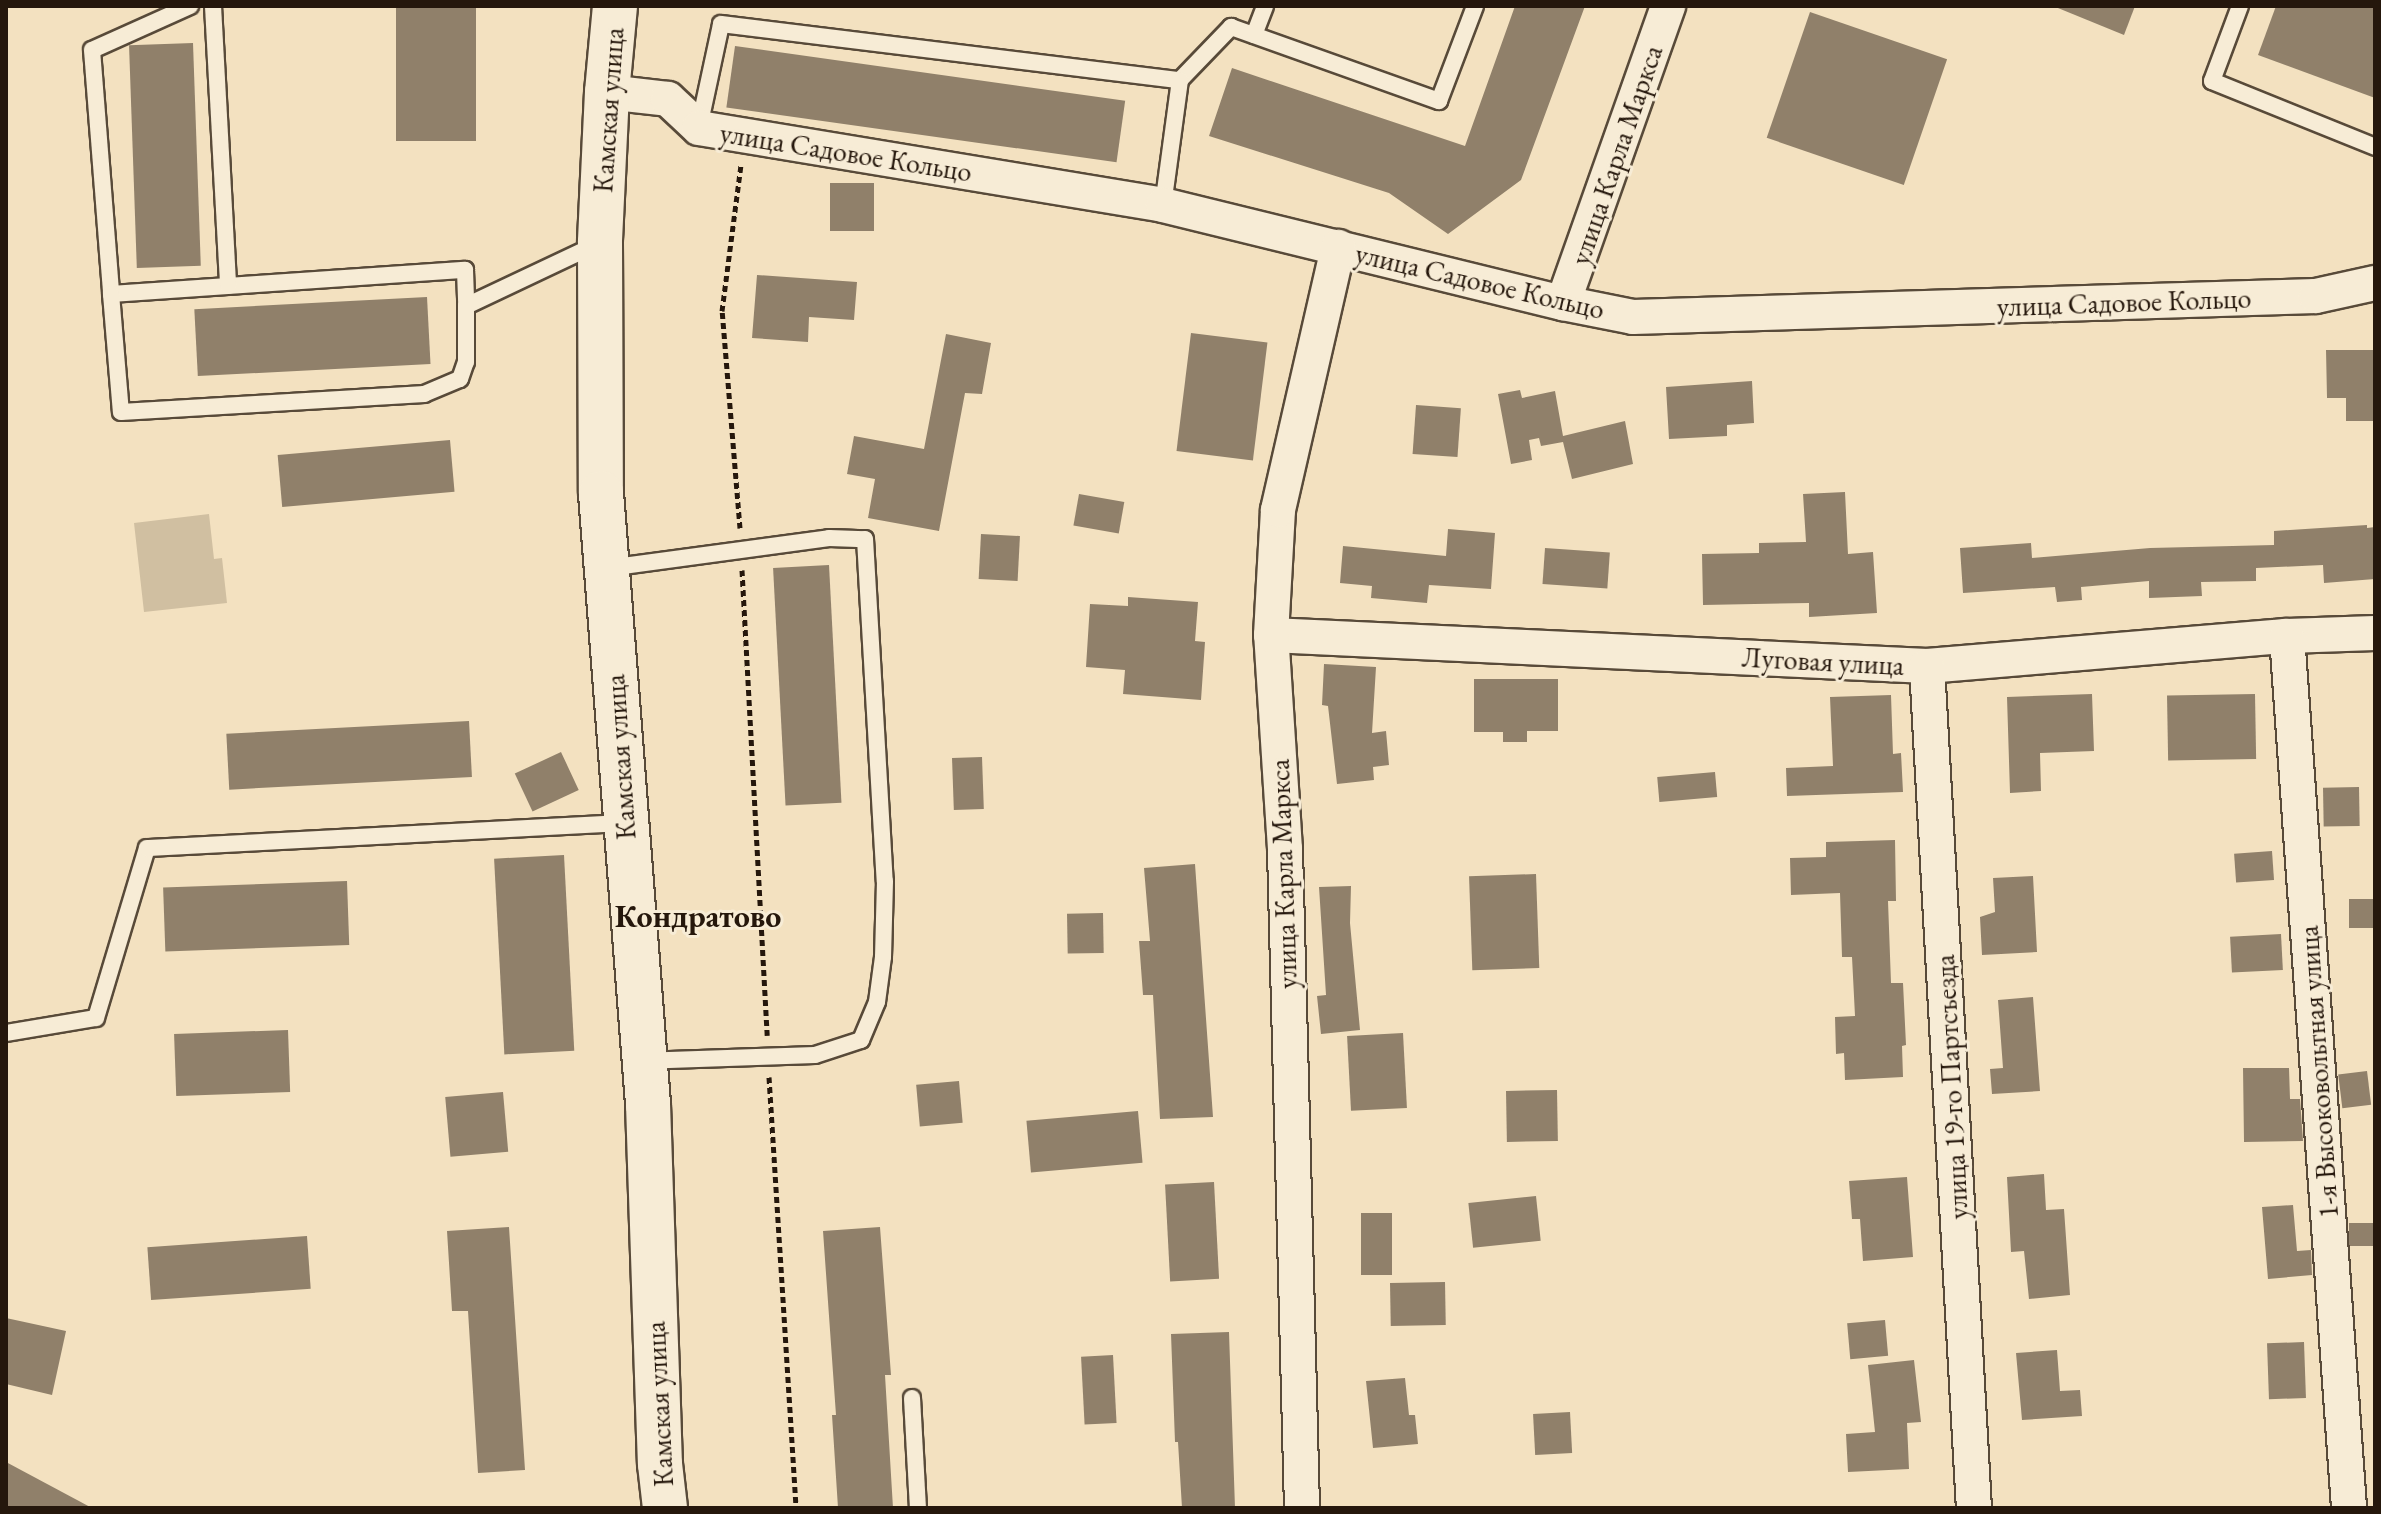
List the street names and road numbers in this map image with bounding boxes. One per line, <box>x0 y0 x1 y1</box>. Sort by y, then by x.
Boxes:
street label: Камская улица <box>585 26 631 194</box>
street label: улица Карла Маркса <box>1563 41 1669 269</box>
street label: улица Садовое Кольцо <box>718 115 974 189</box>
street label: улица Садовое Кольцо <box>1352 236 1608 326</box>
street label: улица Садовое Кольцо <box>1996 281 2252 323</box>
street label: Луговая улица <box>1741 640 1905 682</box>
street label: Камская улица <box>597 673 643 841</box>
street label: улица Карла Маркса <box>1262 758 1304 990</box>
street label: 1-я Высоковольтная улица <box>2291 924 2345 1220</box>
street label: улица 19-го Партсъезда <box>1927 954 1975 1220</box>
street label: Камская улица <box>638 1320 680 1488</box>

